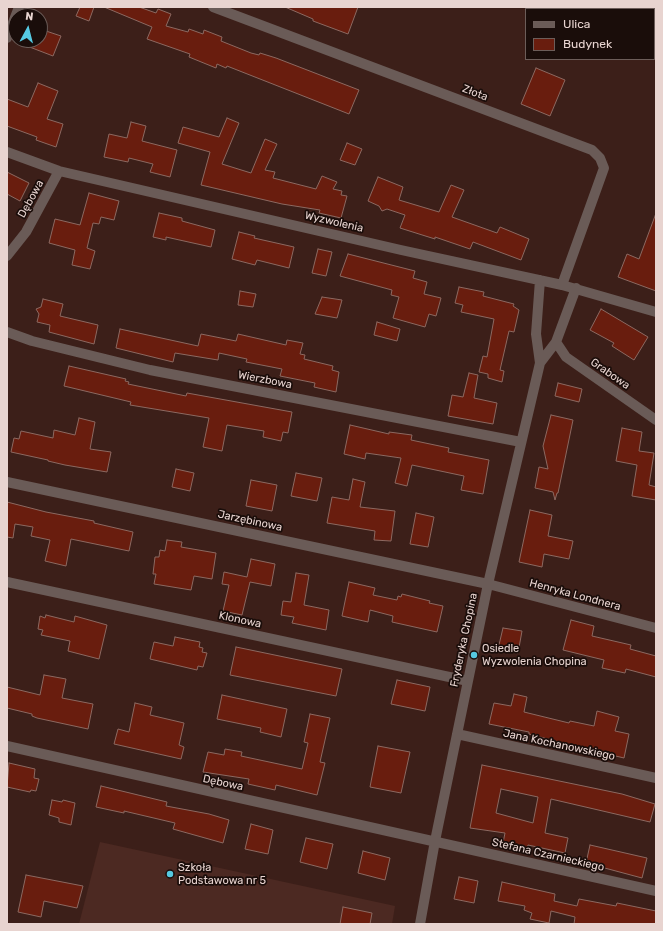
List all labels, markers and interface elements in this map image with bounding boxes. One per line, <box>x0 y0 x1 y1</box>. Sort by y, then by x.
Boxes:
north arrow <box>8 8 48 48</box>
legend <box>525 8 655 60</box>
text: N <box>25 10 34 24</box>
text: Ulica <box>563 17 590 31</box>
text: Budynek <box>563 37 612 51</box>
street label: Złota <box>460 82 490 104</box>
street label: Dębowa <box>15 178 47 220</box>
street label: Wyzwolenia <box>303 209 365 235</box>
street label: Grabowa <box>588 356 632 392</box>
street label: Wierzbowa <box>237 368 293 392</box>
street label: Jarzębinowa <box>217 508 283 534</box>
street label: Henryka Londnera <box>528 576 622 614</box>
street label: Fryderyka Chopina <box>448 592 480 688</box>
street label: Klonowa <box>218 609 262 631</box>
place label: Osiedle Wyzwolenia Chopina <box>482 642 587 668</box>
marker: Osiedle Wyzwolenia Chopina <box>469 650 479 660</box>
street label: Jana Kochanowskiego <box>502 727 616 763</box>
street label: Dębowa <box>201 772 245 794</box>
street label: Stefana Czarnieckiego <box>490 836 606 874</box>
place label: Szkoła Podstawowa nr 5 <box>178 861 266 887</box>
marker: Szkoła Podstawowa nr 5 <box>165 869 175 879</box>

